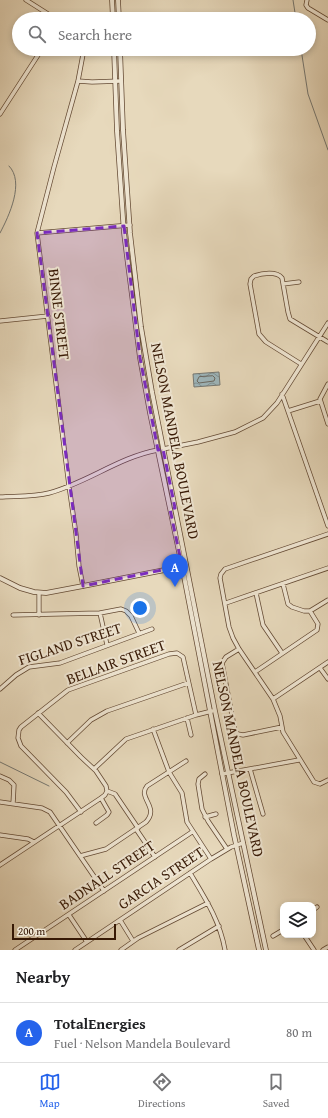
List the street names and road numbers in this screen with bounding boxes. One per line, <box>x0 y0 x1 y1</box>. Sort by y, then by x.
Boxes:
street label: BINNE STREET <box>43 267 76 361</box>
street label: NELSON MANDELA BOULEVARD <box>146 341 205 541</box>
street label: FIGLAND STREET <box>16 617 125 670</box>
street label: BELLAIR STREET <box>63 634 169 689</box>
street label: NELSON MANDELA BOULEVARD <box>207 659 269 859</box>
street label: BADNALL STREET <box>55 834 159 914</box>
street label: GARCIA STREET <box>114 841 208 914</box>

